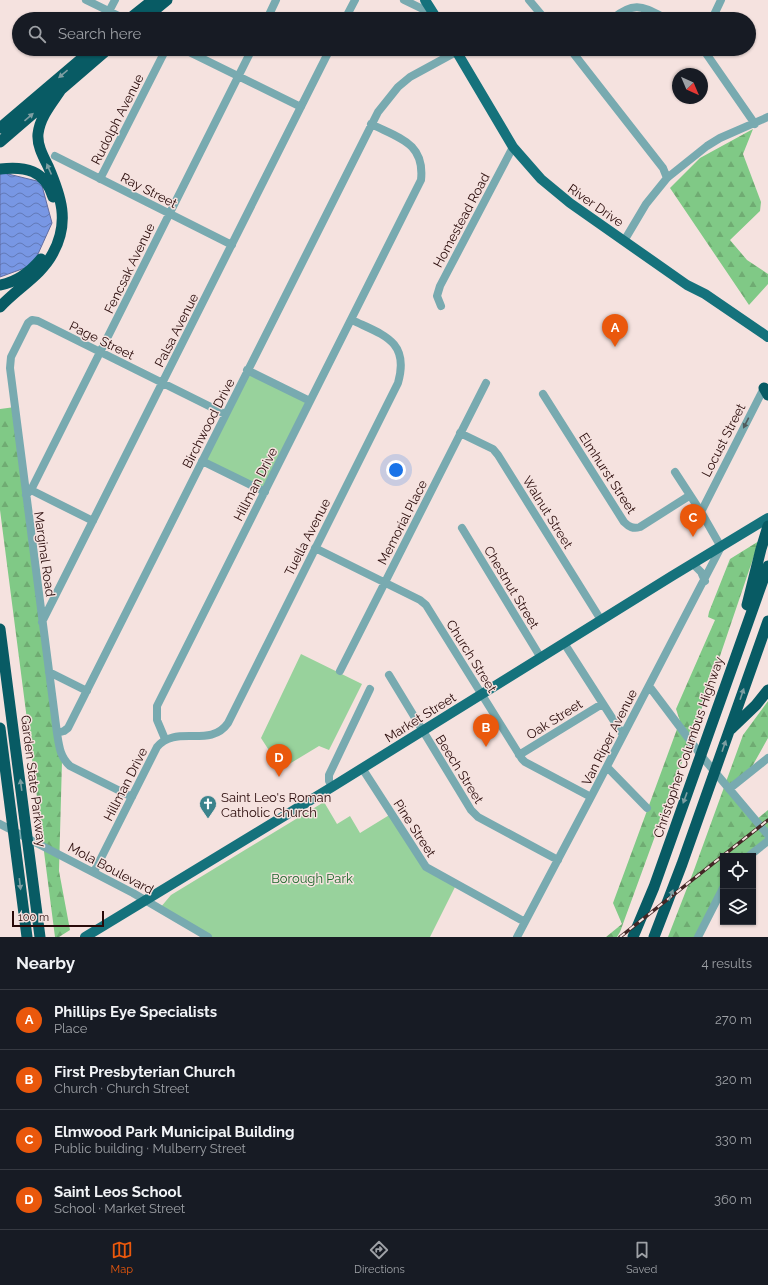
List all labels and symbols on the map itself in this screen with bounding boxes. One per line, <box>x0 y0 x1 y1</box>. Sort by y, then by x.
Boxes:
north arrow <box>672 68 708 104</box>
one-way arrow <box>57 70 68 79</box>
street label: Rudolph Avenue <box>88 71 147 167</box>
one-way arrow <box>24 112 35 121</box>
one-way arrow <box>46 163 52 174</box>
street label: Ray Street <box>118 170 180 211</box>
street label: Homestead Road <box>430 171 493 270</box>
street label: River Drive <box>565 181 627 230</box>
street label: Fencsak Avenue <box>101 220 158 316</box>
street label: Palsa Avenue <box>151 291 202 370</box>
pin: A <box>602 314 628 347</box>
street label: Page Street <box>67 318 137 363</box>
street label: Birchwood Drive <box>179 376 238 471</box>
street label: Locust Street <box>699 401 749 479</box>
one-way arrow <box>743 417 750 429</box>
street label: Elmhurst Street <box>576 430 640 517</box>
street label: Hillman Drive <box>231 445 281 523</box>
your location <box>386 460 406 480</box>
street label: Walnut Street <box>519 473 576 552</box>
street label: Memorial Place <box>375 477 430 567</box>
street label: Tuella Avenue <box>281 496 334 578</box>
pin: C <box>680 504 706 537</box>
street label: Marginal Road <box>31 510 58 598</box>
street label: Chestnut Street <box>481 543 542 632</box>
street label: Church Street <box>443 617 500 696</box>
street label: Christopher Columbus Highway <box>650 655 727 840</box>
street label: Van Riper Avenue <box>579 686 640 788</box>
one-way arrow <box>740 688 746 700</box>
street label: Market Street <box>382 689 459 745</box>
street label: Oak Street <box>524 696 586 742</box>
street label: Garden State Parkway <box>18 714 49 848</box>
pin: B <box>473 714 499 747</box>
street label: Beech Street <box>433 732 487 807</box>
one-way arrow <box>721 740 727 752</box>
pin: D <box>266 744 292 777</box>
street label: Hillman Drive <box>101 745 151 823</box>
one-way arrow <box>18 779 24 791</box>
place label: Saint Leo's Roman Catholic Church <box>221 790 331 820</box>
one-way arrow <box>682 793 688 805</box>
church icon: Saint Leo's Roman Catholic Church <box>198 794 218 819</box>
street label: Pine Street <box>390 797 439 860</box>
street label: Mola Boulevard <box>66 840 156 897</box>
park label: Borough Park <box>271 871 353 886</box>
one-way arrow <box>17 878 23 890</box>
one-way arrow <box>668 889 674 901</box>
scale bar <box>12 909 104 928</box>

